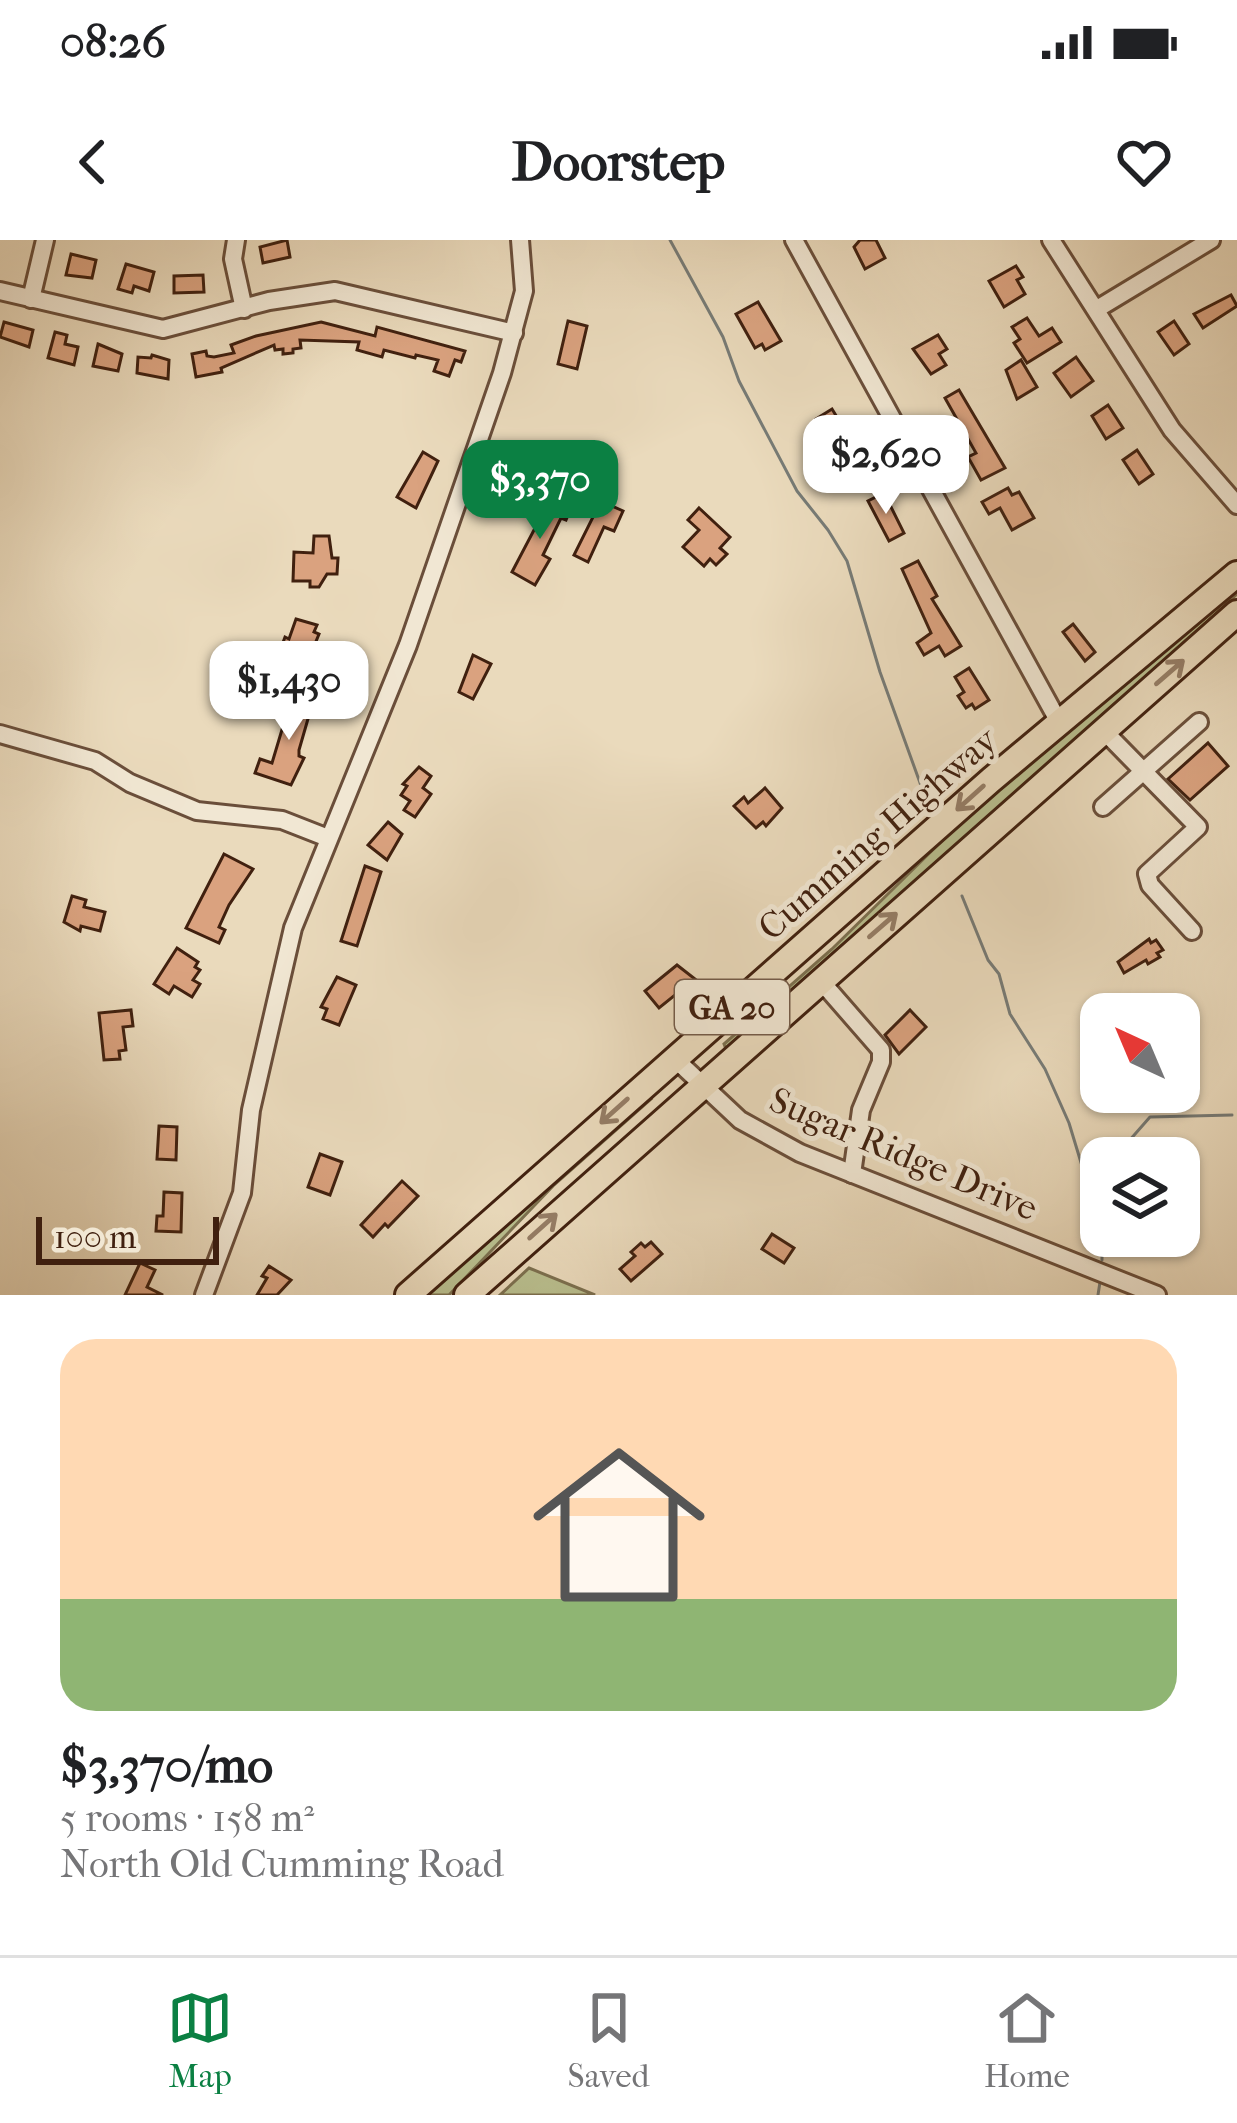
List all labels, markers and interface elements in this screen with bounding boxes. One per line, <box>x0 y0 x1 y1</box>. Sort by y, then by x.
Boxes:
text: 08:26 <box>60 16 166 69</box>
icon: back <box>60 129 126 195</box>
icon: heart <box>1111 129 1177 195</box>
text: Doorstep <box>512 131 725 194</box>
pin: $2,620 <box>788 415 984 517</box>
text: $2,620 <box>830 431 942 477</box>
pin: $3,370 <box>442 440 638 542</box>
text: $3,370 <box>489 456 591 502</box>
pin: $1,430 <box>191 641 387 743</box>
text: $1,430 <box>236 657 342 703</box>
one-way arrow <box>1154 658 1185 686</box>
street label: Cumming Highway <box>750 718 1007 949</box>
one-way arrow <box>955 784 986 811</box>
one-way arrow <box>867 912 898 939</box>
road number: GA 20 <box>675 980 789 1034</box>
north arrow <box>1080 993 1200 1113</box>
map controls <box>1080 993 1200 1257</box>
street label: Sugar Ridge Drive <box>764 1079 1044 1229</box>
one-way arrow <box>599 1097 630 1124</box>
button: layers <box>1080 1137 1200 1257</box>
scale bar <box>36 1211 219 1264</box>
one-way arrow <box>528 1213 558 1240</box>
text: 100 m <box>54 1218 137 1257</box>
icon: home <box>511 1417 727 1633</box>
text: $3,370/mo <box>60 1735 273 1795</box>
text: 5 rooms · 158 m² <box>60 1795 314 1841</box>
text: North Old Cumming Road <box>60 1841 504 1887</box>
tab: Map <box>167 1985 233 2096</box>
tab: Saved <box>568 1985 649 2096</box>
tab: Home <box>984 1985 1070 2096</box>

